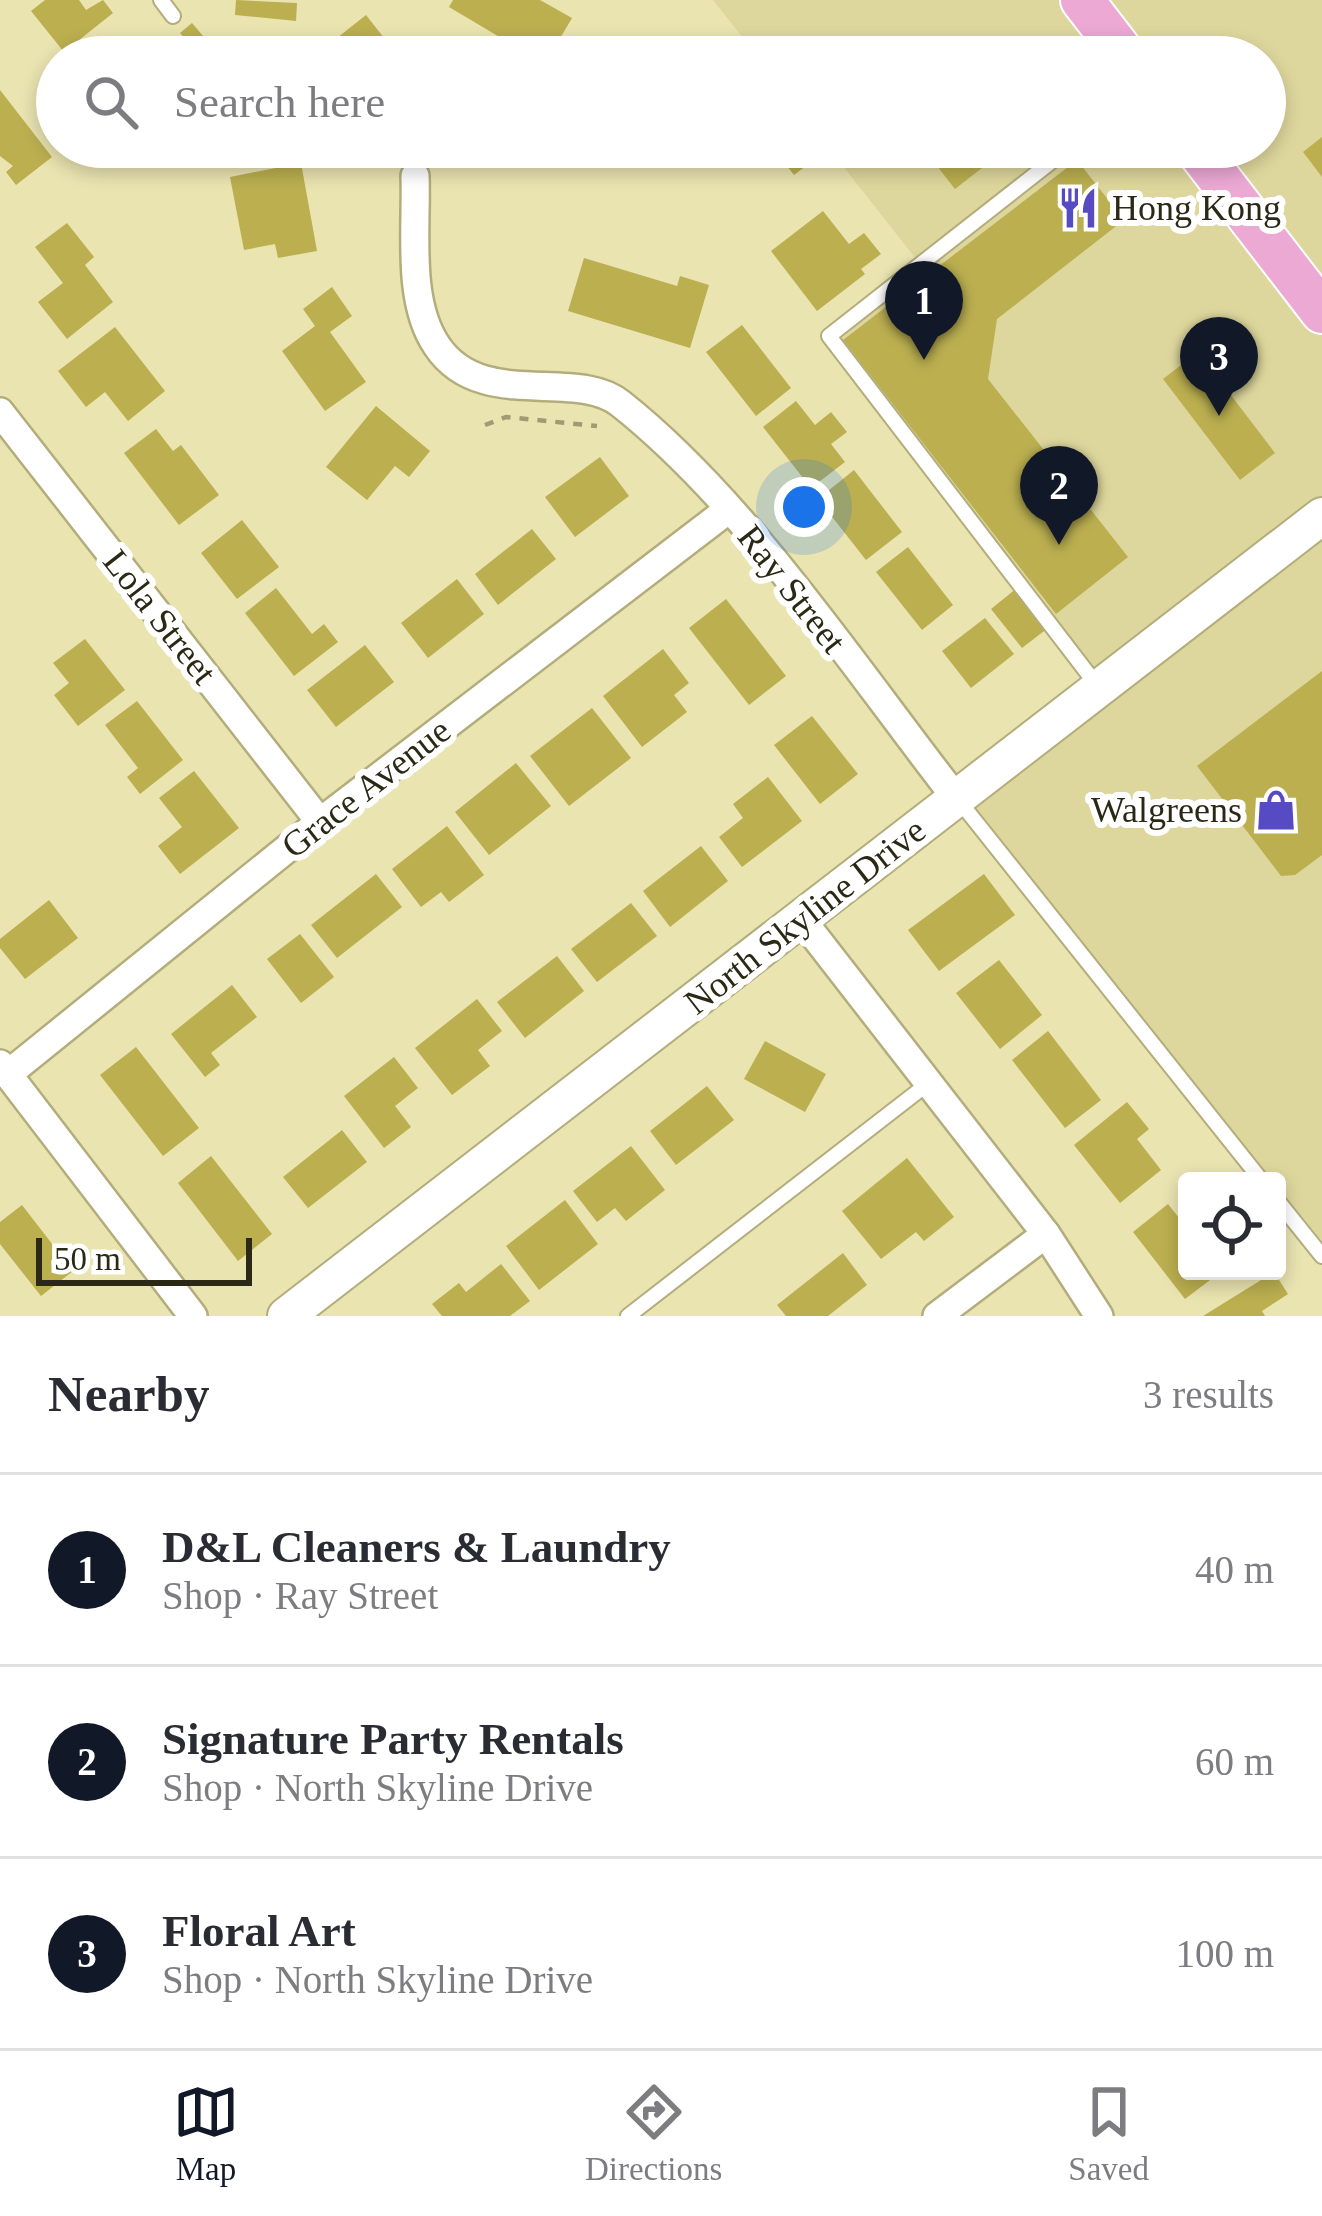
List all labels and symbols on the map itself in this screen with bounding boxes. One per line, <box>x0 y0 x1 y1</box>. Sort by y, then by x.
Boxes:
restaurant icon: Hong Kong <box>1055 185 1101 231</box>
place label: Hong Kong <box>1112 188 1281 228</box>
pin: 1 <box>885 261 963 360</box>
pin: 3 <box>1180 317 1258 416</box>
pin: 2 <box>1020 446 1098 545</box>
your location <box>774 477 834 537</box>
street label: Ray Street <box>730 517 854 661</box>
street label: Lola Street <box>95 542 225 692</box>
street label: Grace Avenue <box>274 710 458 866</box>
shop icon: Walgreens <box>1253 787 1299 833</box>
place label: Walgreens <box>1091 790 1242 830</box>
street label: North Skyline Drive <box>677 810 933 1022</box>
scale bar <box>36 1232 252 1285</box>

